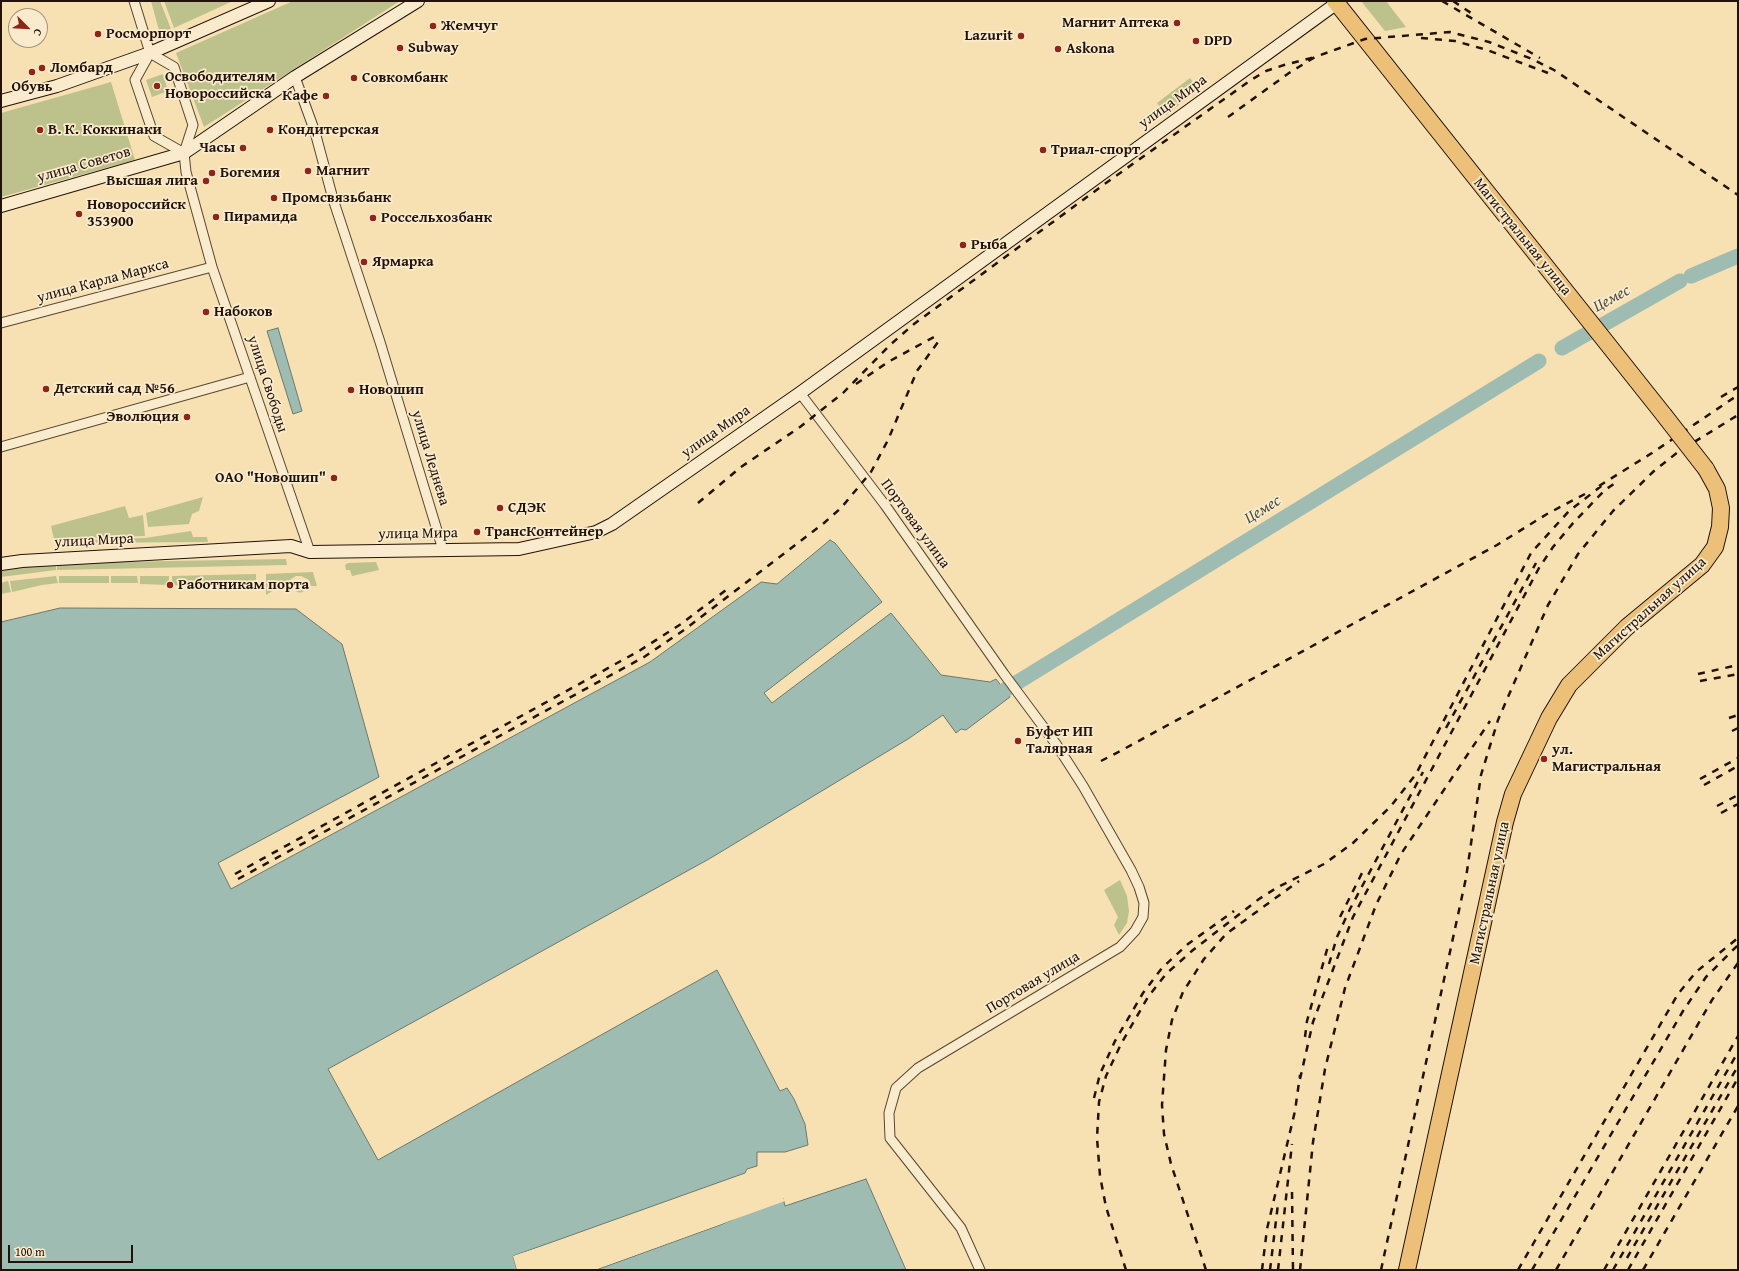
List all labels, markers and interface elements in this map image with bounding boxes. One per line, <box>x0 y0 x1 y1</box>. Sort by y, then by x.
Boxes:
north arrow <box>8 8 48 48</box>
place label: Магнит Аптека <box>1062 14 1169 32</box>
place label: Жемчуг <box>441 17 498 35</box>
marker: Магнит Аптека <box>1172 18 1182 28</box>
marker: Жемчуг <box>428 21 438 31</box>
place label: Росморпорт <box>106 25 191 43</box>
text: С <box>29 26 47 39</box>
place label: Lazurit <box>965 27 1013 45</box>
marker: Росморпорт <box>93 29 103 39</box>
marker: Lazurit <box>1016 31 1026 41</box>
place label: DPD <box>1204 32 1232 50</box>
marker: DPD <box>1191 36 1201 46</box>
place label: Subway <box>408 39 459 57</box>
place label: Askona <box>1066 40 1115 58</box>
marker: Subway <box>395 43 405 53</box>
marker: Askona <box>1053 44 1063 54</box>
place label: Ломбард <box>50 59 113 77</box>
marker: Ломбард <box>37 63 47 73</box>
marker: Обувь <box>27 67 37 77</box>
place label: Освободителям Новороссийска <box>165 68 275 103</box>
place label: Совкомбанк <box>362 69 448 87</box>
street label: улица Мира <box>1135 71 1211 133</box>
marker: Совкомбанк <box>349 73 359 83</box>
place label: Обувь <box>11 78 53 96</box>
marker: Освободителям Новороссийска <box>152 81 162 91</box>
place label: Кафе <box>282 87 318 105</box>
marker: Кафе <box>321 91 331 101</box>
place label: В. К. Коккинаки <box>48 121 162 139</box>
place label: Кондитерская <box>278 121 379 139</box>
marker: В. К. Коккинаки <box>35 125 45 135</box>
marker: Кондитерская <box>265 125 275 135</box>
place label: Часы <box>199 139 235 157</box>
place label: Триал-спорт <box>1051 141 1140 159</box>
street label: улица Советов <box>35 143 133 187</box>
marker: Часы <box>238 143 248 153</box>
marker: Триал-спорт <box>1038 145 1048 155</box>
place label: Магнит <box>316 162 370 180</box>
place label: Богемия <box>220 164 280 182</box>
marker: Магнит <box>303 166 313 176</box>
marker: Богемия <box>207 168 217 178</box>
place label: Высшая лига <box>106 172 198 190</box>
street label: Магистральная улица <box>1469 175 1575 299</box>
marker: Высшая лига <box>201 176 211 186</box>
place label: Промсвязьбанк <box>282 189 391 207</box>
marker: Промсвязьбанк <box>269 193 279 203</box>
place label: Новороссийск 353900 <box>87 196 186 231</box>
place label: Пирамида <box>224 208 297 226</box>
marker: Новороссийск 353900 <box>74 209 84 219</box>
place label: Россельхозбанк <box>381 209 492 227</box>
marker: Пирамида <box>211 212 221 222</box>
marker: Россельхозбанк <box>368 213 378 223</box>
place label: Рыба <box>971 236 1007 254</box>
marker: Рыба <box>958 240 968 250</box>
place label: Ярмарка <box>372 253 434 271</box>
street label: улица Карла Маркса <box>35 255 171 307</box>
marker: Ярмарка <box>359 257 369 267</box>
water label: Цемес <box>1590 281 1634 317</box>
place label: Набоков <box>214 303 273 321</box>
marker: Набоков <box>201 307 211 317</box>
street label: улица Свободы <box>243 333 291 435</box>
place label: Детский сад №56 <box>54 380 175 398</box>
place label: Новошип <box>359 381 424 399</box>
marker: Детский сад №56 <box>41 384 51 394</box>
marker: Новошип <box>346 385 356 395</box>
street label: улица Мира <box>678 402 754 462</box>
place label: Эволюция <box>106 408 179 426</box>
street label: улица Леднева <box>407 408 453 508</box>
marker: Эволюция <box>182 412 192 422</box>
place label: ОАО "Новошип" <box>215 469 326 487</box>
marker: ОАО "Новошип" <box>329 473 339 483</box>
street label: Портовая улица <box>877 476 953 572</box>
water label: Цемес <box>1241 492 1285 528</box>
place label: СДЭК <box>508 499 546 517</box>
marker: СДЭК <box>495 503 505 513</box>
place label: ТрансКонтейнер <box>485 523 603 541</box>
street label: улица Мира <box>378 524 458 544</box>
marker: ТрансКонтейнер <box>472 527 482 537</box>
street label: улица Мира <box>54 530 134 552</box>
street label: Магистральная улица <box>1590 554 1710 664</box>
place label: Работникам порта <box>178 576 309 594</box>
marker: Работникам порта <box>165 580 175 590</box>
place label: Буфет ИП Талярная <box>1026 723 1093 758</box>
marker: Буфет ИП Талярная <box>1013 736 1023 746</box>
place label: ул. Магистральная <box>1552 741 1661 776</box>
marker: ул. Магистральная <box>1539 754 1549 764</box>
street label: Магистральная улица <box>1466 820 1514 966</box>
street label: Портовая улица <box>983 948 1083 1018</box>
scale bar <box>10 1237 135 1263</box>
text: 100 m <box>15 1243 45 1260</box>

